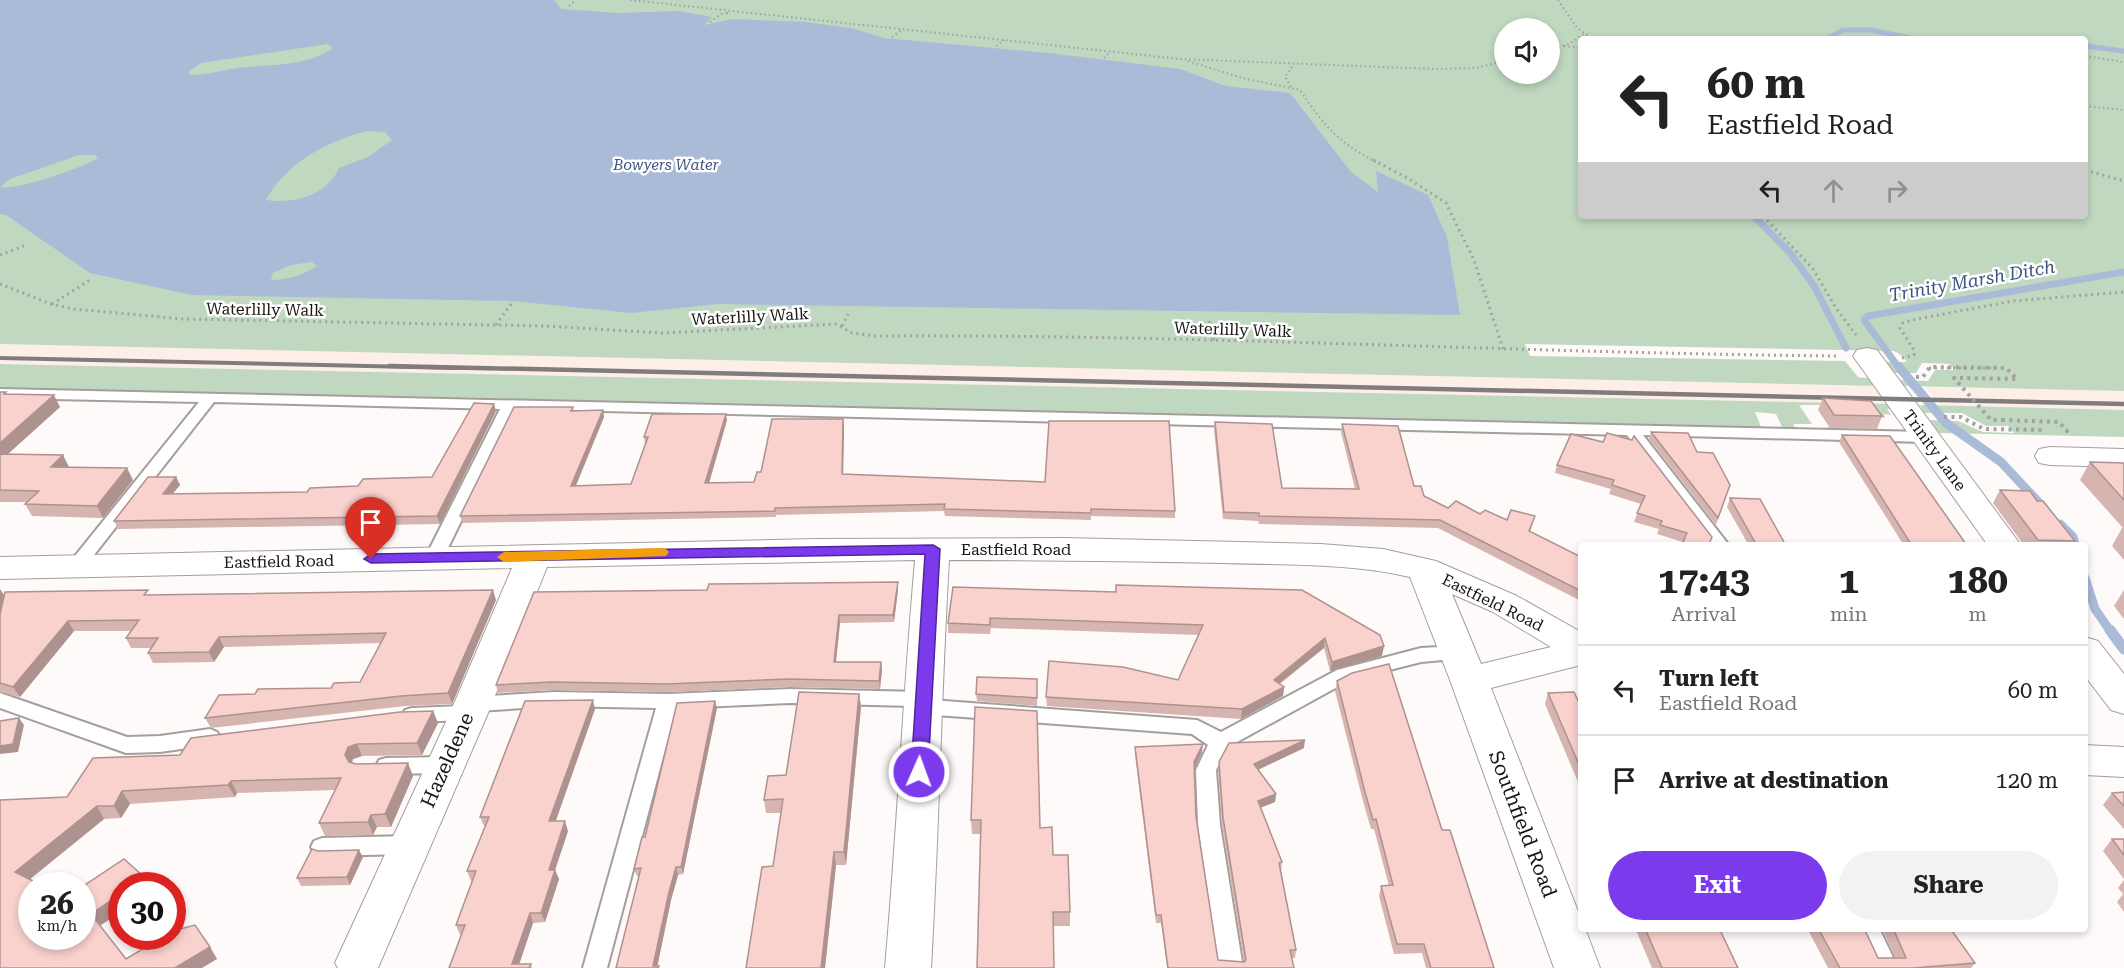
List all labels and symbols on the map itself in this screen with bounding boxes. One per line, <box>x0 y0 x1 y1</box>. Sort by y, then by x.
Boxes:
water label: Bowyers Water <box>612 156 720 174</box>
water label: Trinity Marsh Ditch <box>1887 256 2057 305</box>
street label: Waterlilly Walk <box>206 299 324 320</box>
street label: Waterlilly Walk <box>691 304 809 329</box>
street label: Waterlilly Walk <box>1174 318 1292 341</box>
street label: Trinity Lane <box>1899 406 1970 495</box>
pin <box>345 497 396 559</box>
street label: Eastfield Road <box>961 540 1071 559</box>
street label: Eastfield Road <box>224 551 334 572</box>
street label: Eastfield Road <box>1439 570 1547 635</box>
street label: Hazeldene <box>415 709 479 811</box>
position arrow <box>887 740 951 804</box>
street label: Southfield Road <box>1484 747 1562 901</box>
speed limit sign: 30 <box>108 872 186 950</box>

